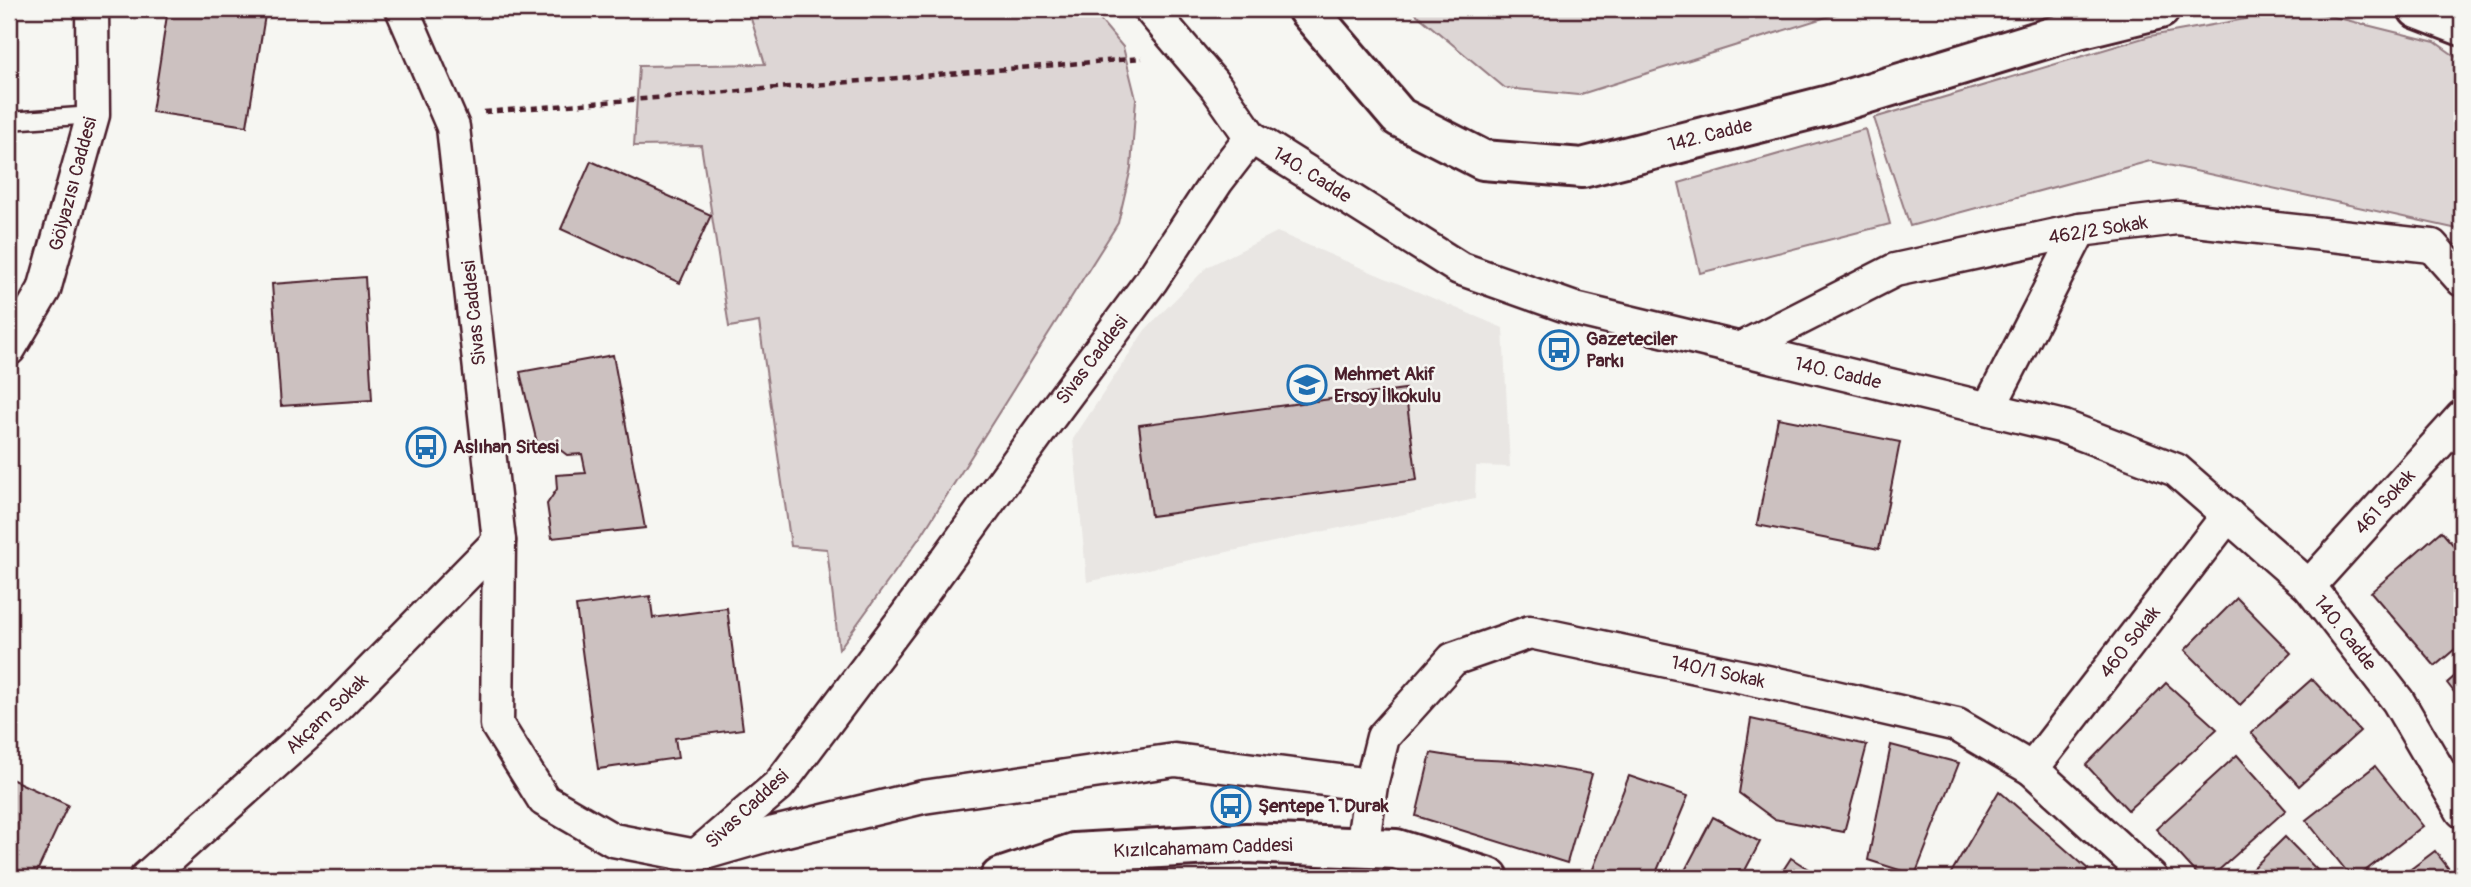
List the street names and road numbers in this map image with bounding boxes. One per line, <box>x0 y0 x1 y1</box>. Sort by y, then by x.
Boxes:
street label: 142. Cadde <box>1665 113 1755 157</box>
street label: Gölyazısı Caddesi <box>44 114 102 254</box>
street label: 140. Cadde <box>1268 141 1356 209</box>
street label: 462/2 Sokak <box>2047 210 2149 250</box>
street label: Sivas Caddesi <box>457 259 491 367</box>
street label: Sivas Caddesi <box>1051 311 1133 409</box>
street label: 140. Cadde <box>1792 351 1884 395</box>
street label: 461 Sokak <box>2349 464 2421 540</box>
street label: 140. Cadde <box>2308 591 2382 676</box>
street label: 460 Sokak <box>2094 601 2166 683</box>
street label: 140/1 Sokak <box>1669 650 1767 694</box>
street label: Akçam Sokak <box>281 669 373 759</box>
street label: Sivas Caddesi <box>700 764 794 854</box>
street label: Kızılcahamam Caddesi <box>1113 833 1293 863</box>

